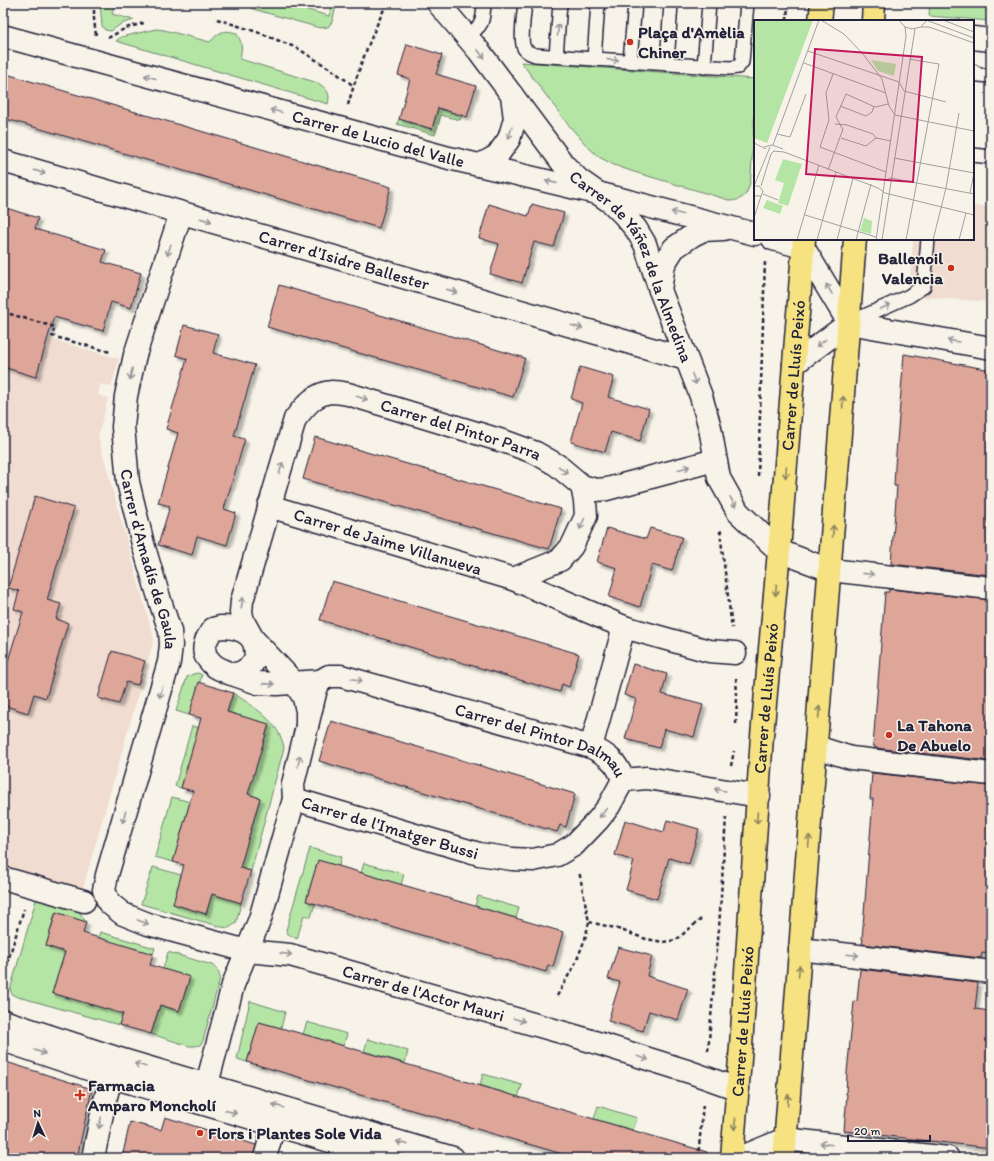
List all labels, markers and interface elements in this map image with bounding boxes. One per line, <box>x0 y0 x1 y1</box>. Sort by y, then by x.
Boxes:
inset map <box>754 20 974 240</box>
place label: Plaça d'Amèlia Chiner <box>638 22 745 62</box>
one-way arrow <box>555 23 562 36</box>
marker: Plaça d'Amèlia Chiner <box>625 37 635 47</box>
one-way arrow <box>477 49 485 60</box>
one-way arrow <box>606 57 619 64</box>
one-way arrow <box>144 72 157 80</box>
street label: Carrer de Lucio del Valle <box>290 106 466 171</box>
one-way arrow <box>269 107 282 114</box>
one-way arrow <box>506 127 514 139</box>
street label: Carrer de Yáñez de la Almedina <box>565 166 697 365</box>
one-way arrow <box>34 169 47 176</box>
one-way arrow <box>544 177 557 185</box>
one-way arrow <box>670 209 683 217</box>
one-way arrow <box>199 217 212 224</box>
street label: Carrer d'Isidre Ballester <box>256 226 432 294</box>
one-way arrow <box>165 244 172 257</box>
place label: Ballenoil Valencia <box>878 248 943 288</box>
marker: Ballenoil Valencia <box>946 263 956 273</box>
one-way arrow <box>824 283 832 295</box>
one-way arrow <box>445 288 458 295</box>
street label: Carrer de Lluís Peixó <box>777 299 809 451</box>
one-way arrow <box>878 303 890 310</box>
one-way arrow <box>570 324 583 331</box>
one-way arrow <box>947 337 960 345</box>
one-way arrow <box>816 339 827 347</box>
one-way arrow <box>126 367 134 380</box>
one-way arrow <box>690 372 698 384</box>
street label: Carrer del Pintor Parra <box>378 394 546 464</box>
one-way arrow <box>356 395 369 402</box>
one-way arrow <box>839 396 846 409</box>
one-way arrow <box>278 462 285 475</box>
one-way arrow <box>677 464 690 471</box>
one-way arrow <box>558 465 568 474</box>
one-way arrow <box>782 465 789 478</box>
street label: Carrer d'Amadís de Gaula <box>117 468 181 651</box>
one-way arrow <box>729 496 737 508</box>
street label: Carrer de Jaime Villanueva <box>291 504 484 579</box>
one-way arrow <box>578 517 585 529</box>
one-way arrow <box>829 525 836 538</box>
one-way arrow <box>862 571 875 578</box>
one-way arrow <box>772 583 780 596</box>
one-way arrow <box>238 597 246 610</box>
street label: Carrer de Lluís Peixó <box>749 622 782 774</box>
one-way arrow <box>350 677 363 684</box>
one-way arrow <box>262 680 275 687</box>
one-way arrow <box>157 685 164 698</box>
street label: Carrer del Pintor Dalmau <box>453 699 631 780</box>
one-way arrow <box>815 706 822 719</box>
place label: La Tahona De Abuelo <box>897 715 972 755</box>
marker: La Tahona De Abuelo <box>884 730 894 740</box>
one-way arrow <box>295 755 303 768</box>
one-way arrow <box>714 786 727 794</box>
street label: Carrer de l'Imatger Bussi <box>299 792 481 863</box>
one-way arrow <box>598 808 607 819</box>
one-way arrow <box>120 810 127 823</box>
one-way arrow <box>753 811 760 824</box>
one-way arrow <box>805 835 812 848</box>
one-way arrow <box>137 918 149 926</box>
street label: Carrer de Lluís Peixó <box>727 945 758 1097</box>
one-way arrow <box>279 951 292 958</box>
one-way arrow <box>846 952 859 959</box>
street label: Carrer de l'Actor Mauri <box>340 960 507 1025</box>
one-way arrow <box>795 965 802 978</box>
one-way arrow <box>512 1017 525 1024</box>
one-way arrow <box>34 1049 46 1057</box>
one-way arrow <box>637 1055 650 1062</box>
one-way arrow <box>133 1061 146 1068</box>
place label: Farmacia Amparo Moncholí <box>87 1075 217 1116</box>
marker: Farmacia Amparo Moncholí <box>75 1090 85 1100</box>
one-way arrow <box>785 1094 792 1107</box>
one-way arrow <box>271 1102 284 1109</box>
north arrow <box>18 1103 58 1143</box>
text: N <box>33 1107 42 1120</box>
one-way arrow <box>224 1109 237 1116</box>
one-way arrow <box>96 1117 104 1130</box>
one-way arrow <box>731 1117 738 1130</box>
scale bar <box>848 1117 930 1143</box>
place label: Flors i Plantes Sole Vida <box>208 1123 382 1143</box>
text: 20 m <box>854 1124 881 1138</box>
marker: Flors i Plantes Sole Vida <box>195 1128 205 1138</box>
one-way arrow <box>396 1139 409 1146</box>
one-way arrow <box>820 1140 833 1148</box>

